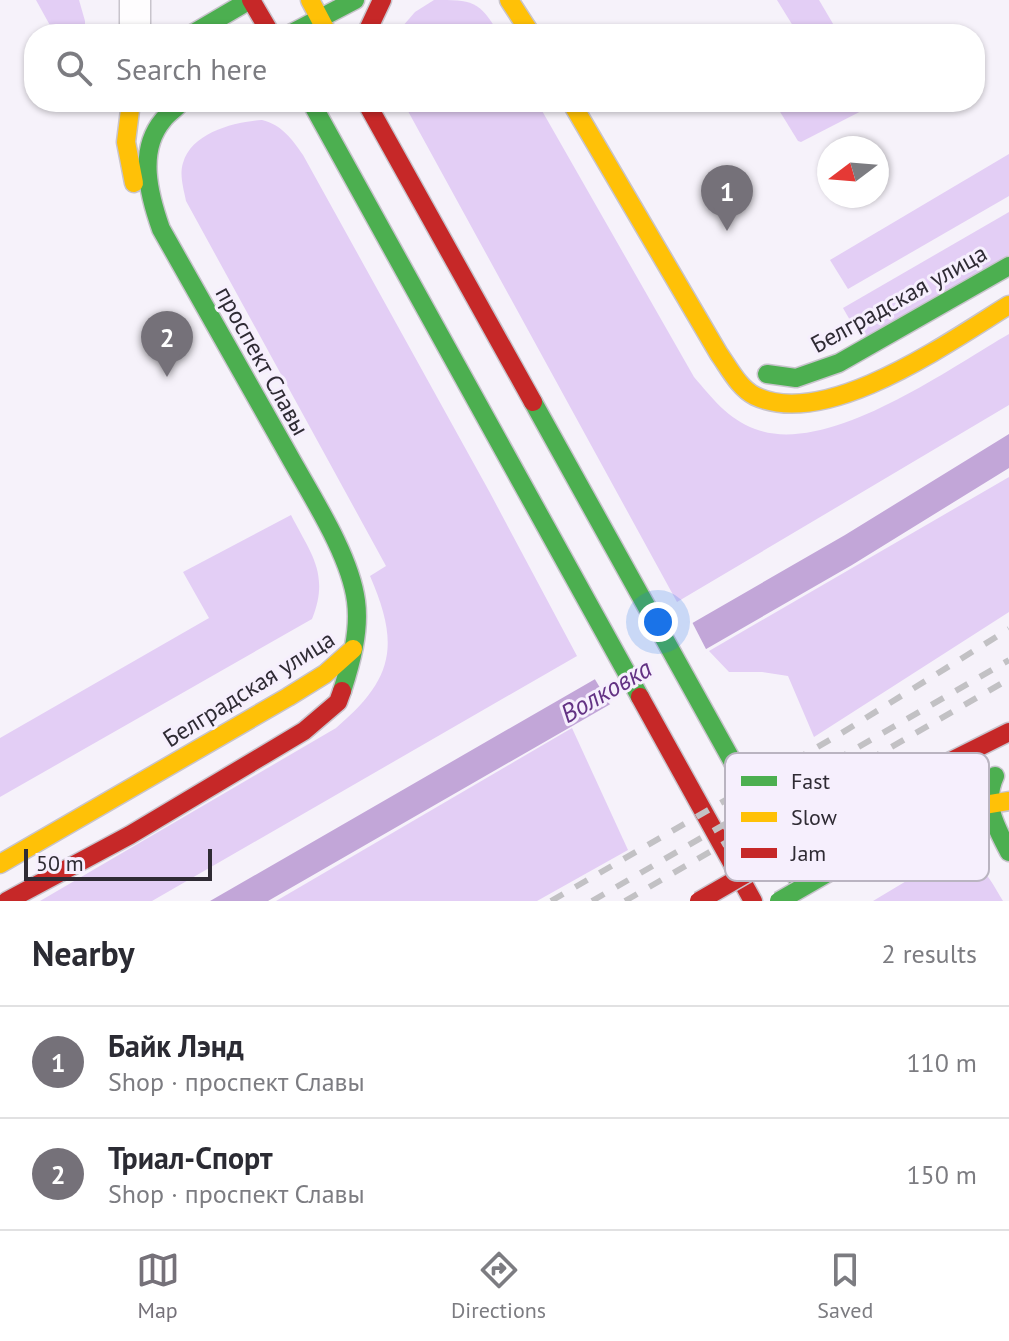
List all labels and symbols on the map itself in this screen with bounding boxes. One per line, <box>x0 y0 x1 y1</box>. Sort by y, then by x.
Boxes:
north arrow <box>817 136 889 208</box>
pin: 1 <box>701 165 753 231</box>
street label: Белградская улица <box>805 237 992 360</box>
street label: проспект Славы <box>209 281 316 441</box>
pin: 2 <box>141 311 193 377</box>
your location <box>638 602 678 642</box>
street label: Белградская улица <box>157 623 340 754</box>
water label: Волковка <box>554 651 658 730</box>
legend <box>725 753 989 881</box>
text: Fast <box>791 767 831 795</box>
text: Slow <box>791 803 837 831</box>
text: Jam <box>790 839 826 867</box>
scale bar <box>24 845 212 881</box>

